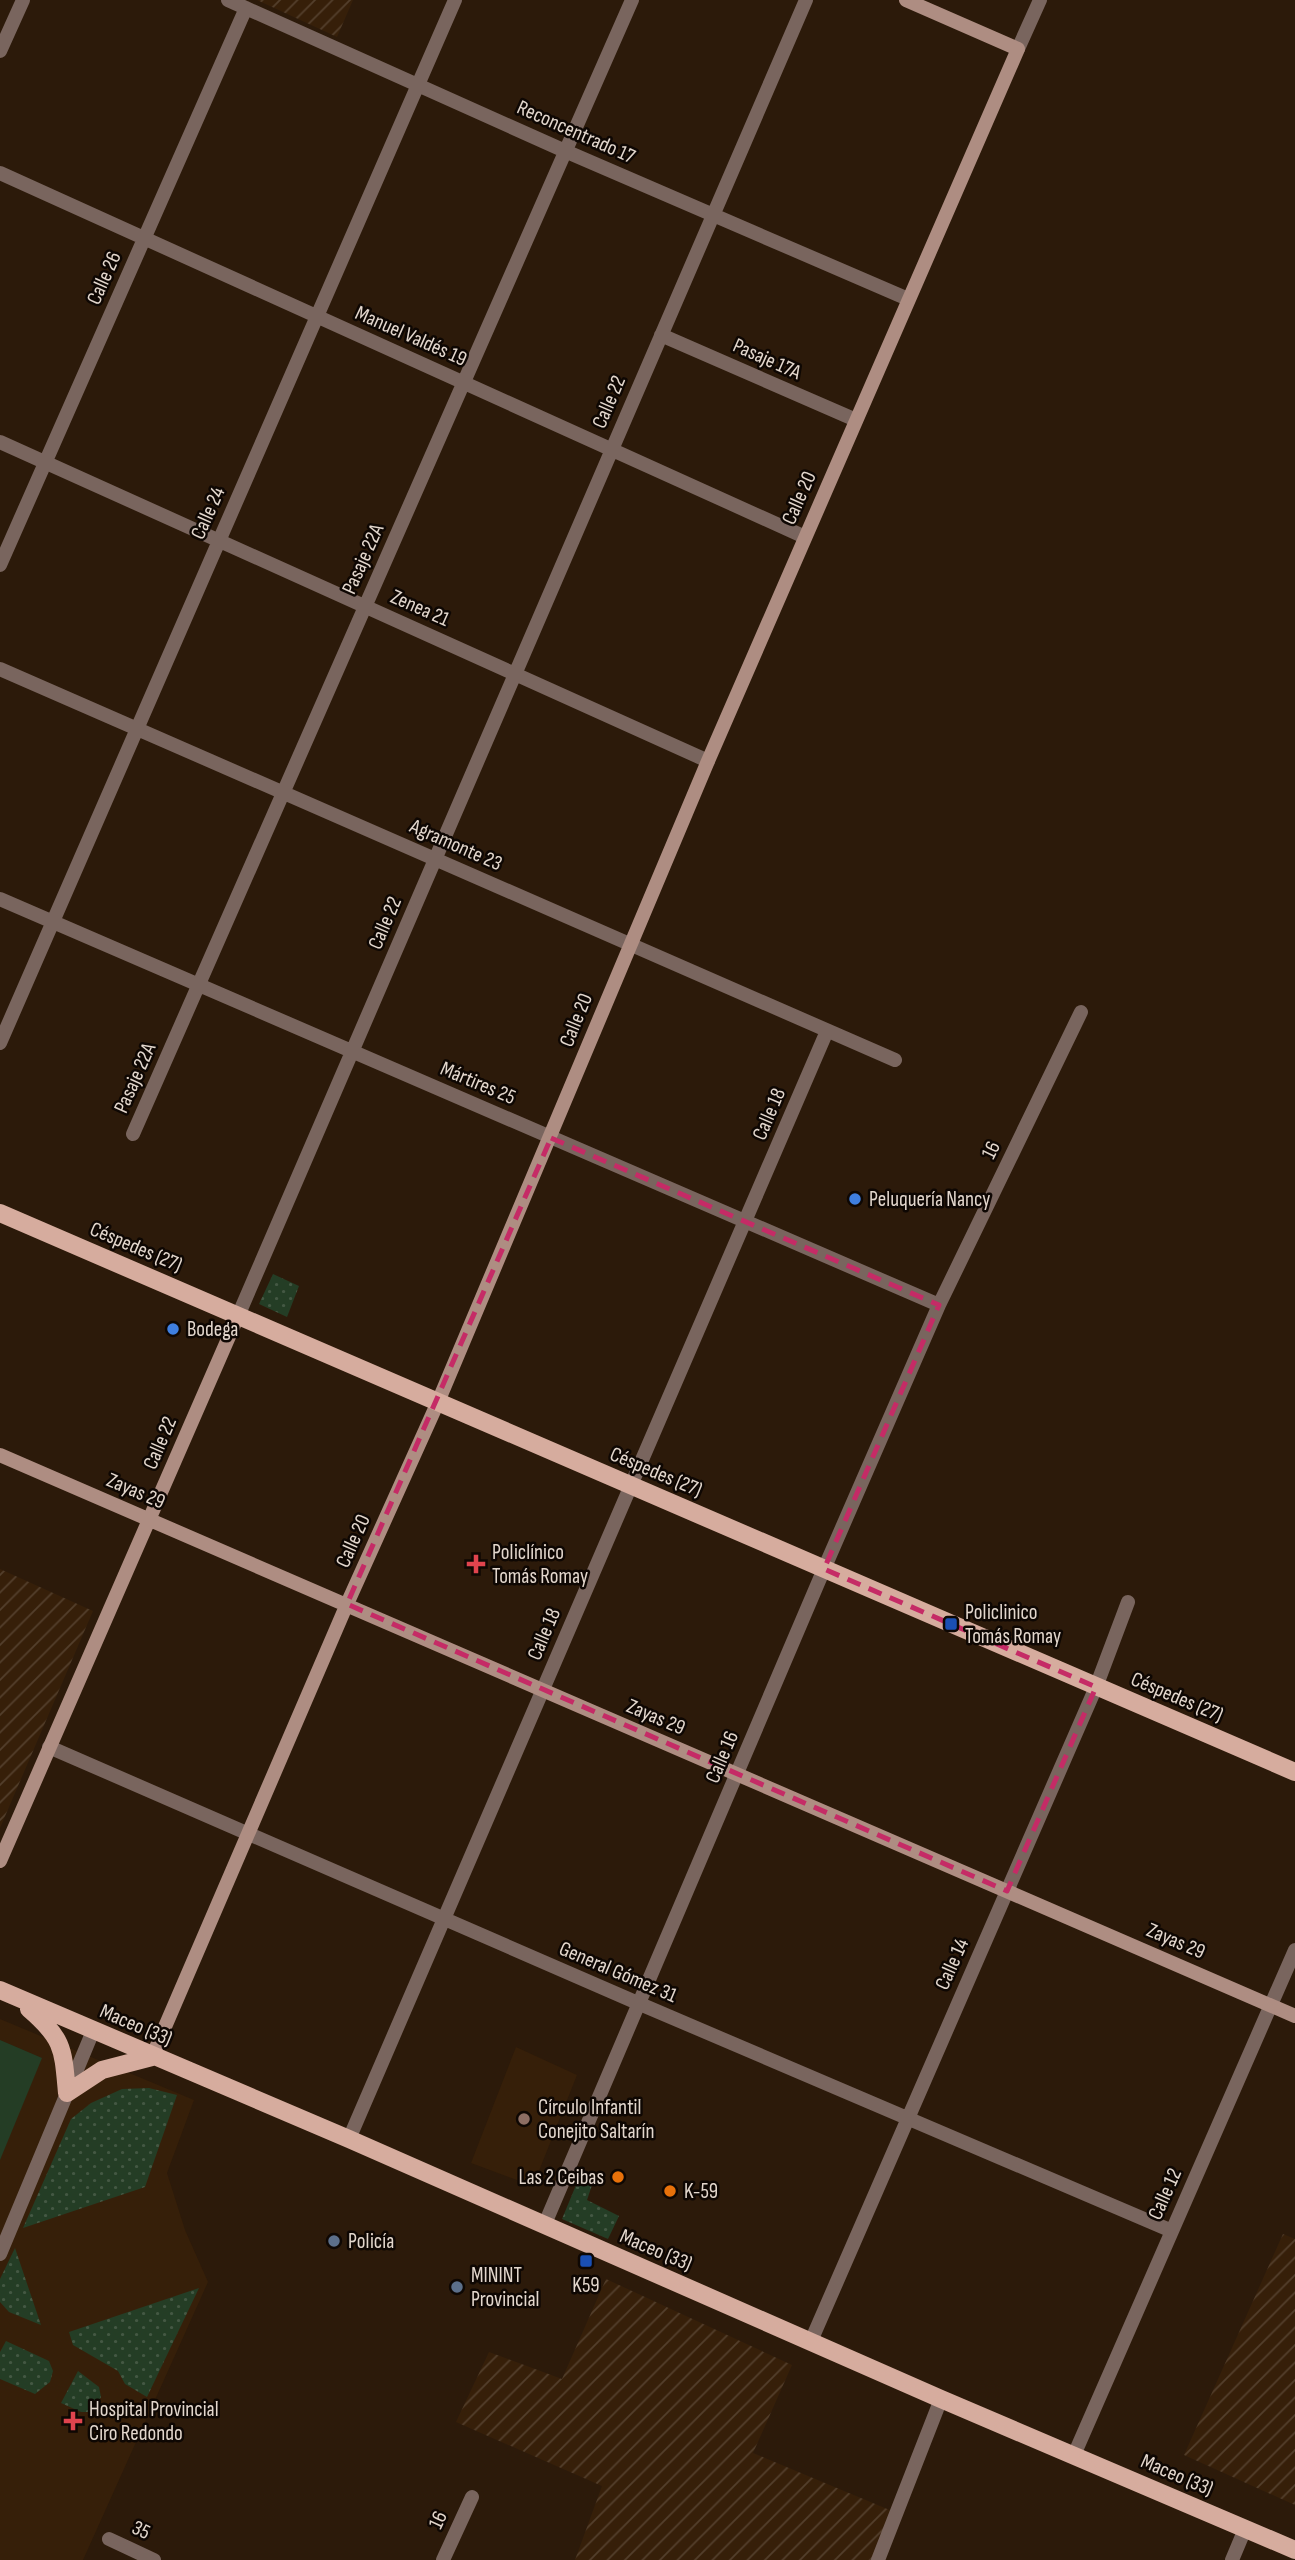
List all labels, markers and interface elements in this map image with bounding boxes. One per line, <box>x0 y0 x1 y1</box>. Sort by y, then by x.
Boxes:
street label: Reconcentrado 17 <box>513 95 639 169</box>
street label: Calle 26 <box>81 248 127 308</box>
street label: Manuel Valdés 19 <box>351 300 471 372</box>
street label: Pasaje 17A <box>729 333 806 385</box>
street label: Calle 22 <box>587 372 631 432</box>
street label: Calle 20 <box>776 468 822 528</box>
street label: Calle 24 <box>185 483 231 543</box>
street label: Pasaje 22A <box>337 519 390 598</box>
street label: Zenea 21 <box>387 584 454 632</box>
street label: Agramonte 23 <box>405 813 506 876</box>
street label: Calle 22 <box>363 893 407 953</box>
street label: Calle 20 <box>554 990 598 1050</box>
street label: Pasaje 22A <box>109 1038 162 1117</box>
street label: Mártires 25 <box>437 1056 519 1110</box>
street label: Calle 18 <box>747 1084 791 1144</box>
street label: 16 <box>976 1137 1006 1163</box>
place label: Peluquería Nancy <box>869 1187 990 1212</box>
marker: Peluquería Nancy <box>847 1191 863 1207</box>
street label: Céspedes (27) <box>86 1216 186 1278</box>
place label: Bodega <box>187 1317 238 1342</box>
marker: Bodega <box>165 1321 181 1337</box>
street label: Calle 22 <box>138 1413 182 1473</box>
street label: Céspedes (27) <box>606 1441 706 1503</box>
street label: Zayas 29 <box>103 1468 169 1514</box>
street label: Calle 20 <box>330 1511 376 1571</box>
place label: Policlínico Tomás Romay <box>492 1540 588 1589</box>
marker: Policlínico Tomás Romay <box>466 1554 486 1574</box>
place label: Policlinico Tomás Romay <box>965 1600 1061 1649</box>
street label: Calle 18 <box>522 1604 566 1664</box>
marker: Policlinico Tomás Romay <box>943 1616 959 1632</box>
street label: Céspedes (27) <box>1127 1666 1227 1728</box>
street label: Zayas 29 <box>623 1694 689 1740</box>
street label: Calle 16 <box>700 1727 744 1787</box>
street label: Zayas 29 <box>1143 1918 1209 1964</box>
street label: Calle 14 <box>930 1934 974 1994</box>
street label: General Gómez 31 <box>555 1936 681 2008</box>
street label: Maceo (33) <box>96 1999 176 2051</box>
place label: Círculo Infantil Conejito Saltarín <box>538 2095 654 2144</box>
marker: Círculo Infantil Conejito Saltarín <box>516 2111 532 2127</box>
street label: Calle 12 <box>1143 2164 1187 2224</box>
place label: Las 2 Ceibas <box>519 2165 604 2190</box>
marker: Las 2 Ceibas <box>610 2169 626 2185</box>
place label: K-59 <box>684 2179 718 2204</box>
marker: K-59 <box>662 2183 678 2199</box>
street label: Maceo (33) <box>616 2224 696 2276</box>
place label: Policía <box>348 2229 394 2254</box>
marker: Policía <box>326 2233 342 2249</box>
marker: K59 <box>578 2253 594 2269</box>
place label: MININT Provincial <box>471 2263 539 2312</box>
place label: K59 <box>572 2273 600 2298</box>
marker: MININT Provincial <box>449 2279 465 2295</box>
place label: Hospital Provincial Ciro Redondo <box>89 2397 219 2446</box>
marker: Hospital Provincial Ciro Redondo <box>63 2411 83 2431</box>
street label: Maceo (33) <box>1137 2449 1217 2501</box>
street label: 16 <box>423 2507 453 2533</box>
street label: 35 <box>128 2515 154 2545</box>

